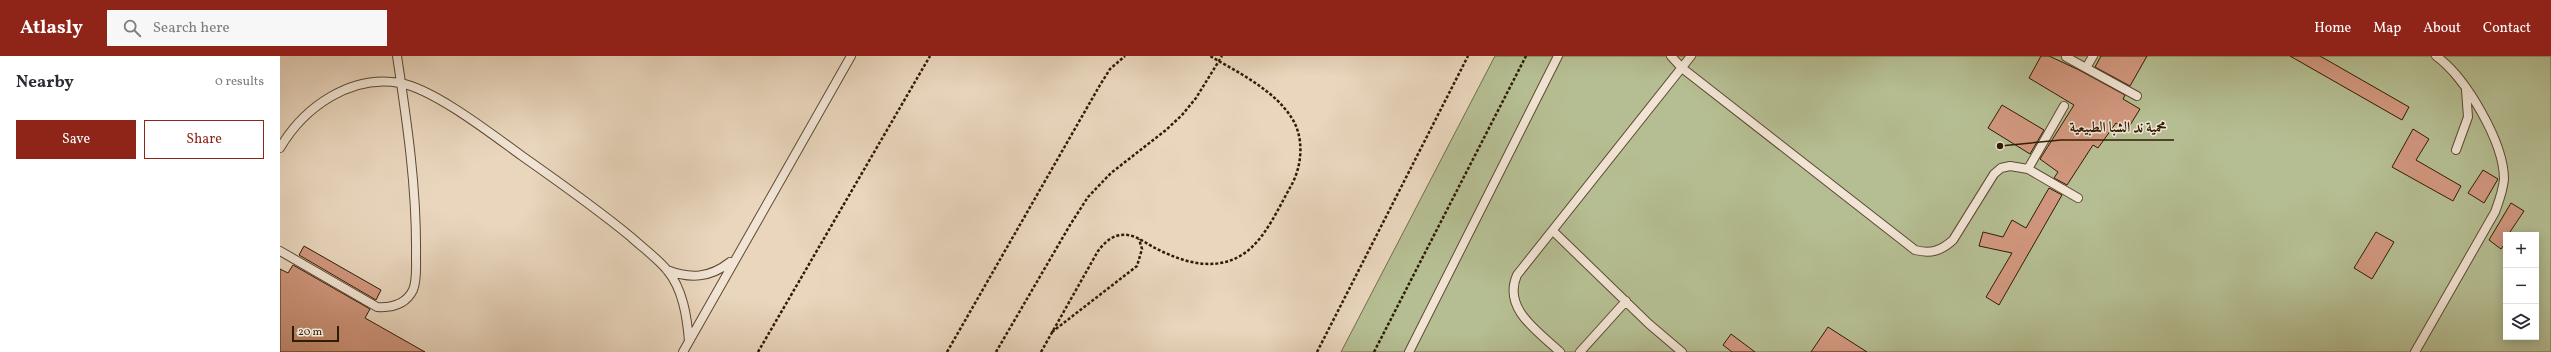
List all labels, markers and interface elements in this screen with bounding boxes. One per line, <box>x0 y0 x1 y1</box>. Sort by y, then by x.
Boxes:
search box <box>107 10 387 46</box>
text: Atlasly <box>20 15 83 41</box>
icon: search <box>121 17 143 39</box>
text: Search here <box>153 18 230 39</box>
text: Home <box>2314 19 2351 38</box>
text: Map <box>2373 19 2401 38</box>
text: About <box>2423 19 2461 38</box>
text: Contact <box>2483 19 2531 38</box>
text: Nearby <box>16 71 74 94</box>
text: 0 results <box>215 73 264 91</box>
callout: محمية ند الشبا الطبيعية <box>2061 113 2174 140</box>
text: محمية ند الشبا الطبيعية <box>2070 118 2167 139</box>
button: Save <box>16 120 136 159</box>
button: Share <box>144 120 264 159</box>
map controls <box>2503 232 2539 340</box>
button: + <box>2503 232 2539 268</box>
button: − <box>2503 268 2539 304</box>
button: layers <box>2503 304 2539 340</box>
scale bar <box>292 324 339 343</box>
text: 20 m <box>298 325 322 340</box>

